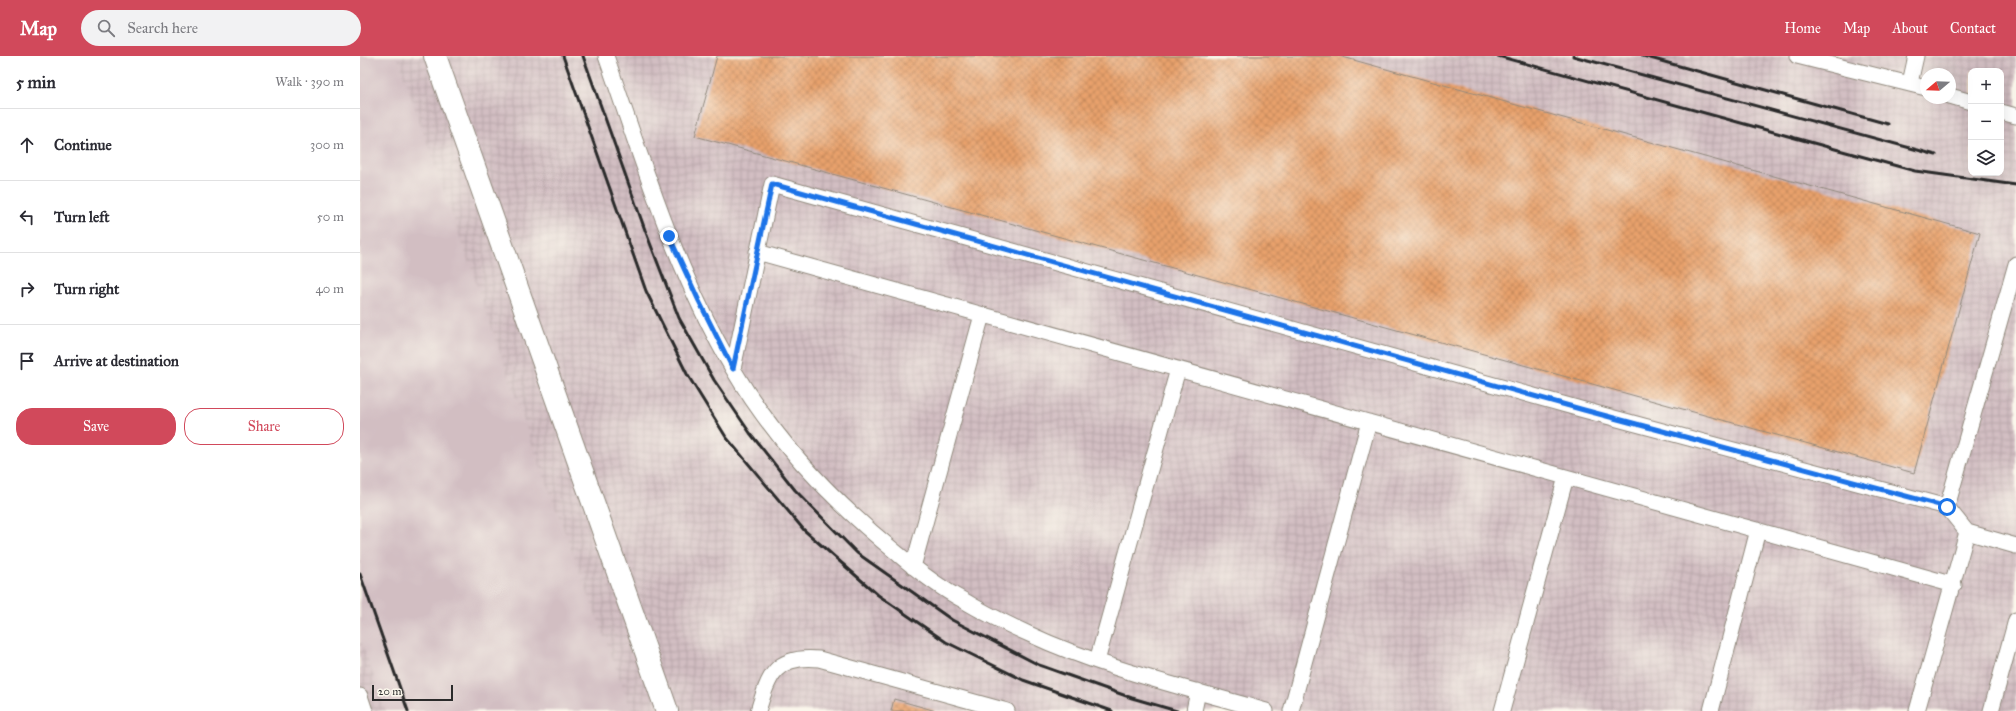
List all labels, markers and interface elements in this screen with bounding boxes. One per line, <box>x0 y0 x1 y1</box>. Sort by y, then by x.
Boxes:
search box <box>81 10 361 46</box>
text: Map <box>20 17 57 40</box>
icon: search <box>95 17 117 39</box>
text: Search here <box>127 19 198 37</box>
text: Home <box>1784 20 1821 37</box>
text: Map <box>1843 20 1870 37</box>
text: About <box>1892 20 1928 37</box>
text: Contact <box>1950 20 1996 37</box>
north arrow <box>1920 68 1956 104</box>
map controls <box>1968 68 2004 176</box>
button: + <box>1968 68 2004 104</box>
text: 5 min <box>16 72 56 93</box>
text: Walk · 390 m <box>275 74 344 90</box>
button: − <box>1968 104 2004 140</box>
icon: ahead <box>16 134 38 156</box>
text: Continue <box>54 136 112 154</box>
text: 300 m <box>310 137 344 153</box>
button: layers <box>1968 140 2004 176</box>
icon: left <box>16 206 38 228</box>
text: Turn left <box>54 208 110 226</box>
text: 50 m <box>317 209 344 225</box>
route end <box>660 227 678 245</box>
icon: right <box>16 278 38 300</box>
text: Turn right <box>54 280 119 298</box>
text: 40 m <box>315 281 344 297</box>
icon: arrive <box>16 350 38 372</box>
text: Arrive at destination <box>54 352 179 370</box>
button: Save <box>16 408 176 445</box>
button: Share <box>184 408 344 445</box>
route start <box>1938 498 1956 516</box>
scale bar <box>372 683 453 702</box>
text: 20 m <box>378 685 401 698</box>

